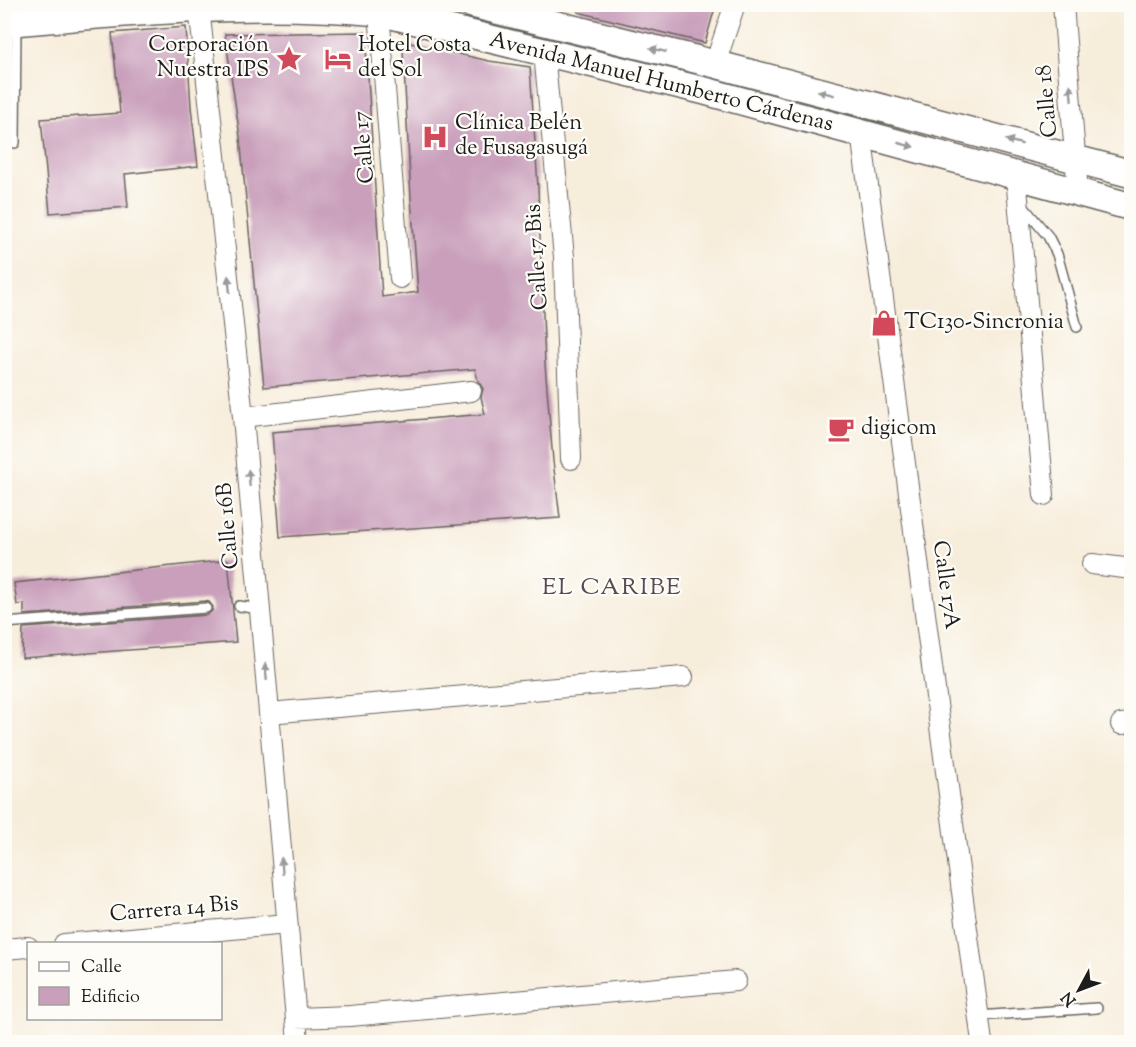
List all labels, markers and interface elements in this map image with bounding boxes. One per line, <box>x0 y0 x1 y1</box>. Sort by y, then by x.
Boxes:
street label: Avenida Manuel Humberto Cárdenas <box>486 25 836 141</box>
place label: Corporación Nuestra IPS <box>148 30 269 87</box>
place label: Hotel Costa del Sol <box>358 30 471 87</box>
place icon: Corporación Nuestra IPS <box>274 44 304 74</box>
hotel icon: Hotel Costa del Sol <box>323 44 353 74</box>
one-way arrow <box>649 44 668 54</box>
street label: Calle 18 <box>1029 63 1067 139</box>
one-way arrow <box>1066 84 1076 103</box>
one-way arrow <box>816 87 835 97</box>
place label: Clínica Belén de Fusagasugá <box>455 108 588 165</box>
street label: Calle 17 <box>346 109 384 185</box>
hospital icon: Clínica Belén de Fusagasugá <box>420 122 450 152</box>
one-way arrow <box>1005 137 1023 146</box>
one-way arrow <box>896 141 915 151</box>
street label: Calle 17 Bis <box>518 203 558 311</box>
one-way arrow <box>224 274 234 293</box>
place label: TC130-Sincronia <box>904 307 1064 339</box>
shop icon: TC130-Sincronia <box>869 308 899 338</box>
place label: digicom <box>861 413 937 445</box>
cafe icon: digicom <box>826 414 856 444</box>
one-way arrow <box>244 468 254 487</box>
street label: Calle 16B <box>209 481 249 571</box>
street label: Calle 17A <box>923 538 967 632</box>
district label: EL CARIBE <box>542 571 682 605</box>
one-way arrow <box>261 662 271 681</box>
one-way arrow <box>277 857 287 876</box>
street label: Carrera 14 Bis <box>108 888 240 932</box>
legend <box>27 942 222 1020</box>
text: Calle <box>81 955 122 981</box>
north arrow <box>1049 960 1109 1020</box>
text: Edificio <box>81 985 140 1011</box>
text: N <box>1057 986 1082 1011</box>

